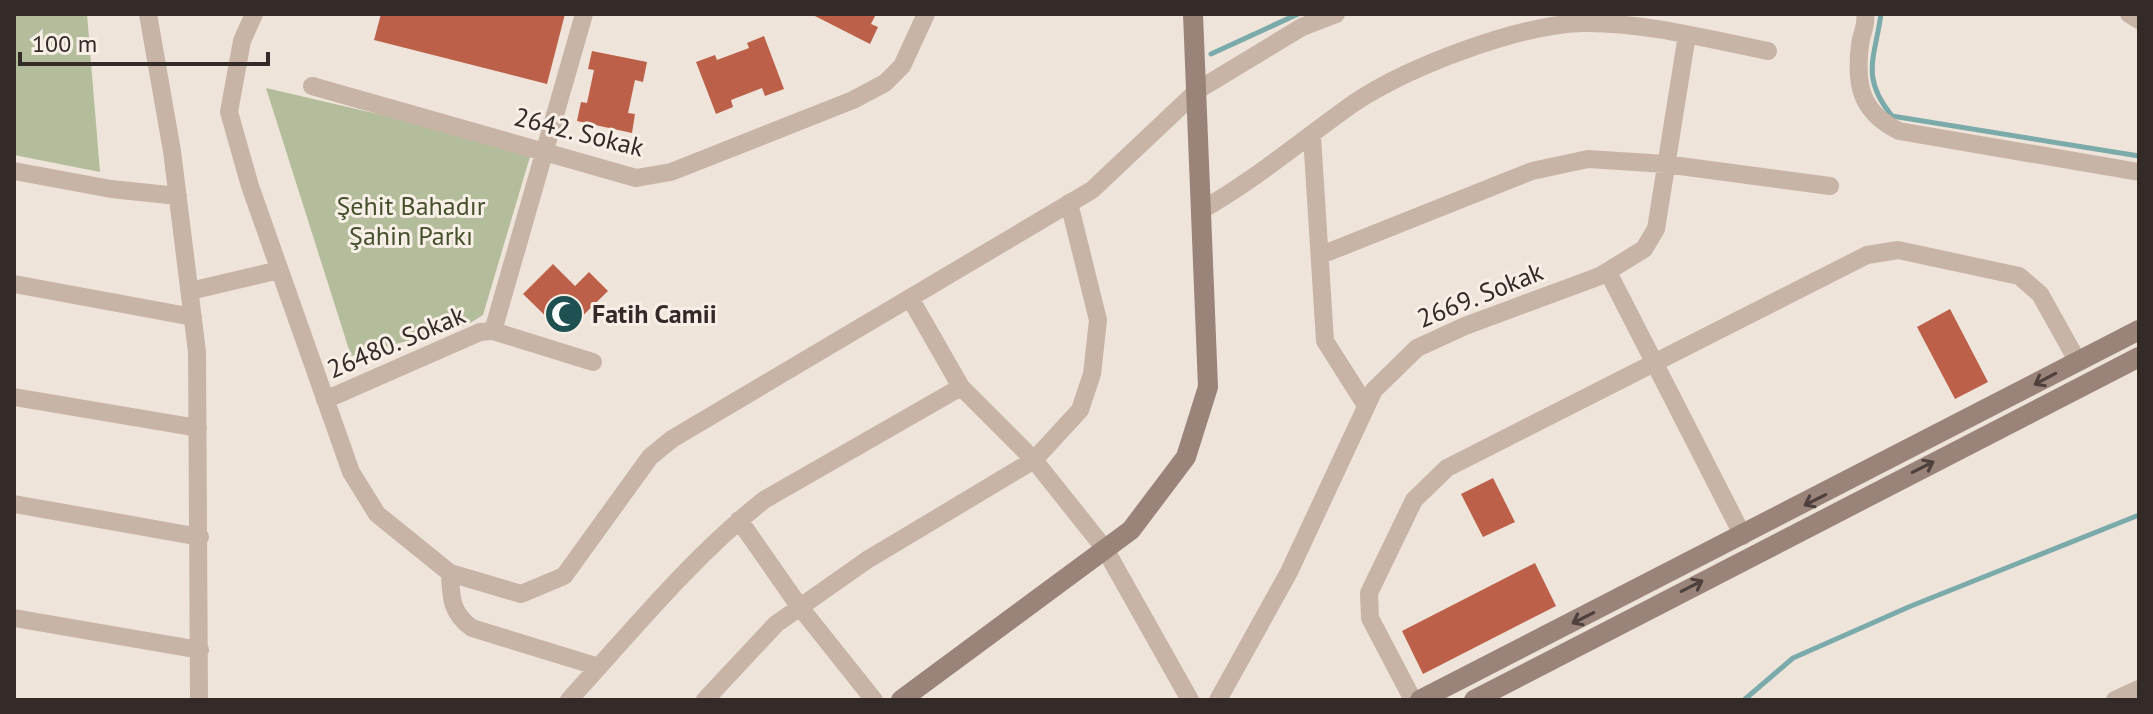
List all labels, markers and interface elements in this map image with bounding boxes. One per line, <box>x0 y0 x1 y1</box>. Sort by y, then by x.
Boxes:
scale bar <box>20 16 268 66</box>
text: 100 m <box>32 28 97 59</box>
street label: 2642. Sokak <box>511 99 648 164</box>
park label: Şehit Bahadır Şahin Parkı <box>337 189 486 252</box>
street label: 2669. Sokak <box>1412 254 1548 335</box>
mosque icon: Fatih Camii <box>543 293 585 335</box>
street label: 26480. Sokak <box>322 297 470 385</box>
place label: Fatih Camii <box>592 297 717 330</box>
one-way arrow <box>2034 372 2058 388</box>
one-way arrow <box>1911 459 1934 475</box>
one-way arrow <box>1803 492 1827 508</box>
one-way arrow <box>1679 578 1703 594</box>
one-way arrow <box>1572 610 1596 626</box>

